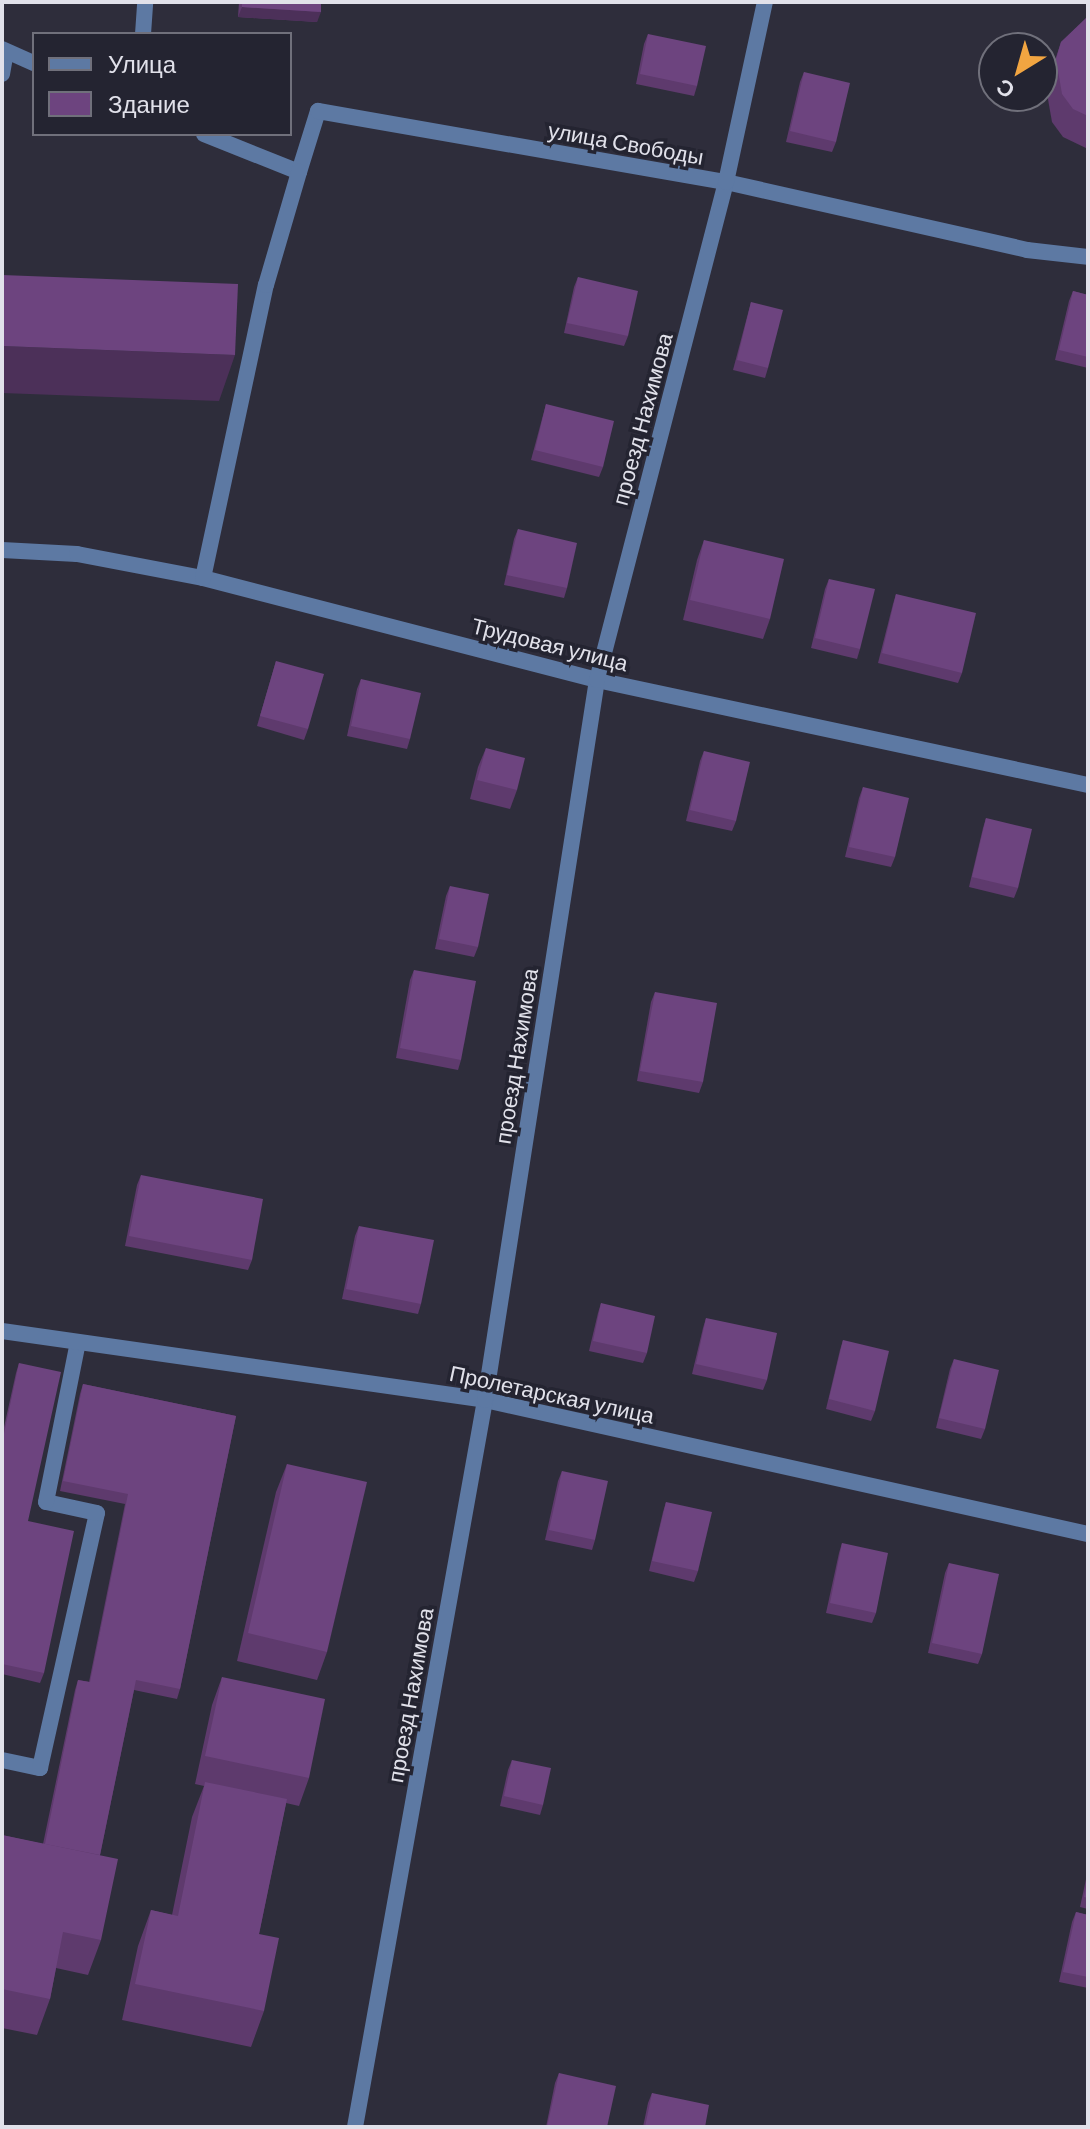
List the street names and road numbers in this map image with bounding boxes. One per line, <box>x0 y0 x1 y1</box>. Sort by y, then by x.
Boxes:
street label: улица Свободы <box>546 116 706 170</box>
street label: проезд Нахимова <box>606 330 678 508</box>
street label: Трудовая улица <box>469 612 631 676</box>
street label: проезд Нахимова <box>489 966 543 1146</box>
street label: Пролетарская улица <box>447 1359 657 1429</box>
street label: проезд Нахимова <box>382 1605 438 1785</box>

